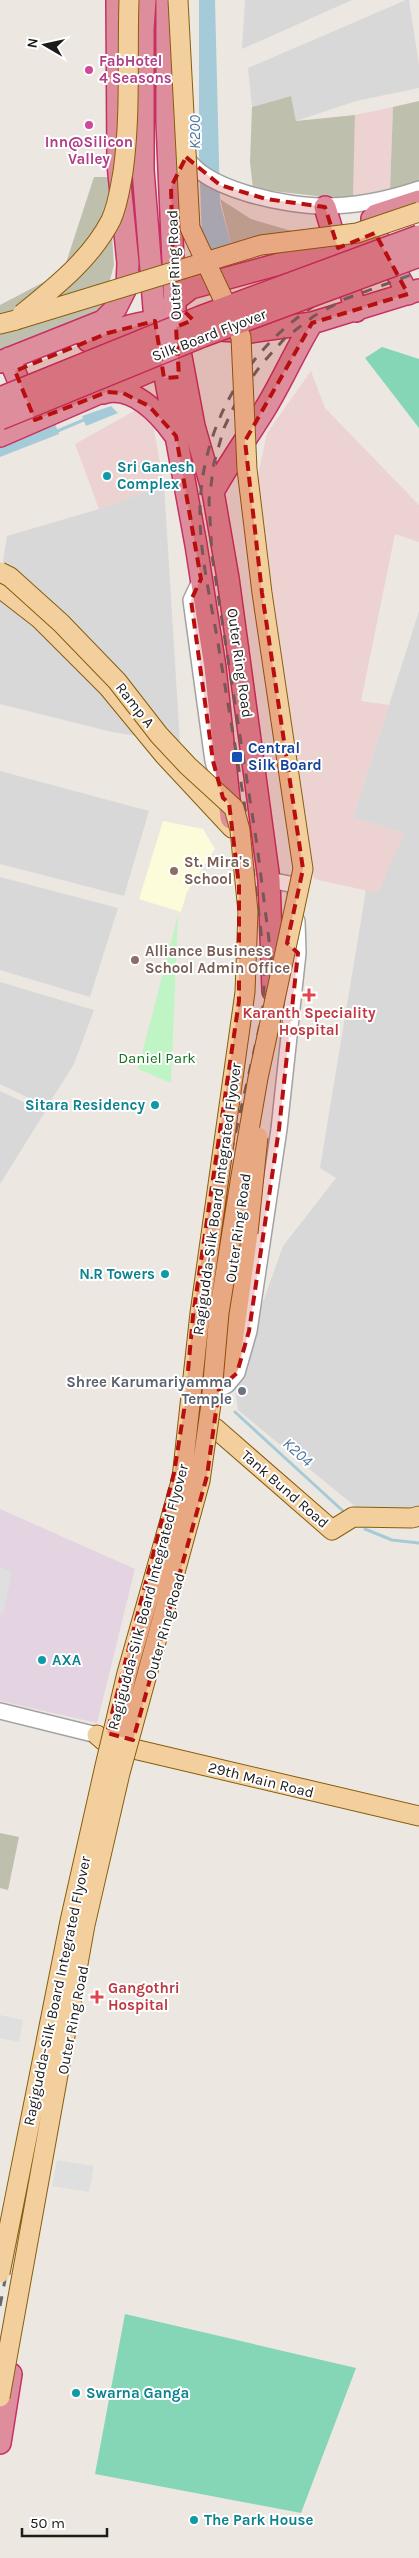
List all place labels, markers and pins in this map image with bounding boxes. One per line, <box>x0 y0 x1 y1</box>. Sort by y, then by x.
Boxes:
place label: FabHotel 4 Seasons <box>99 52 172 87</box>
marker: FabHotel 4 Seasons <box>83 64 95 76</box>
marker: Inn@Silicon Valley <box>83 119 95 131</box>
place label: Inn@Silicon Valley <box>45 133 133 168</box>
place label: Sri Ganesh Complex <box>117 458 195 493</box>
marker: Sri Ganesh Complex <box>101 470 113 482</box>
place label: Central Silk Board <box>248 739 322 774</box>
marker: Central Silk Board <box>230 750 244 764</box>
place label: St. Mira's School <box>184 853 250 888</box>
marker: St. Mira's School <box>168 865 180 877</box>
place label: Alliance Business School Admin Office <box>145 942 290 977</box>
marker: Alliance Business School Admin Office <box>129 954 141 966</box>
marker: Karanth Speciality Hospital <box>302 988 316 1002</box>
place label: Karanth Speciality Hospital <box>243 1004 376 1039</box>
place label: Sitara Residency <box>25 1096 145 1114</box>
marker: Sitara Residency <box>149 1099 161 1111</box>
place label: N.R Towers <box>79 1265 155 1283</box>
marker: N.R Towers <box>159 1268 171 1280</box>
place label: Shree Karumariyamma Temple <box>66 1373 232 1408</box>
marker: Shree Karumariyamma Temple <box>236 1385 248 1397</box>
place label: AXA <box>52 1651 82 1669</box>
marker: AXA <box>36 1654 48 1666</box>
place label: Gangothri Hospital <box>108 1979 180 2014</box>
marker: Gangothri Hospital <box>90 1990 104 2004</box>
place label: Swarna Ganga <box>86 2384 189 2402</box>
marker: Swarna Ganga <box>70 2387 82 2399</box>
place label: The Park House <box>204 2511 313 2529</box>
marker: The Park House <box>188 2514 200 2526</box>

